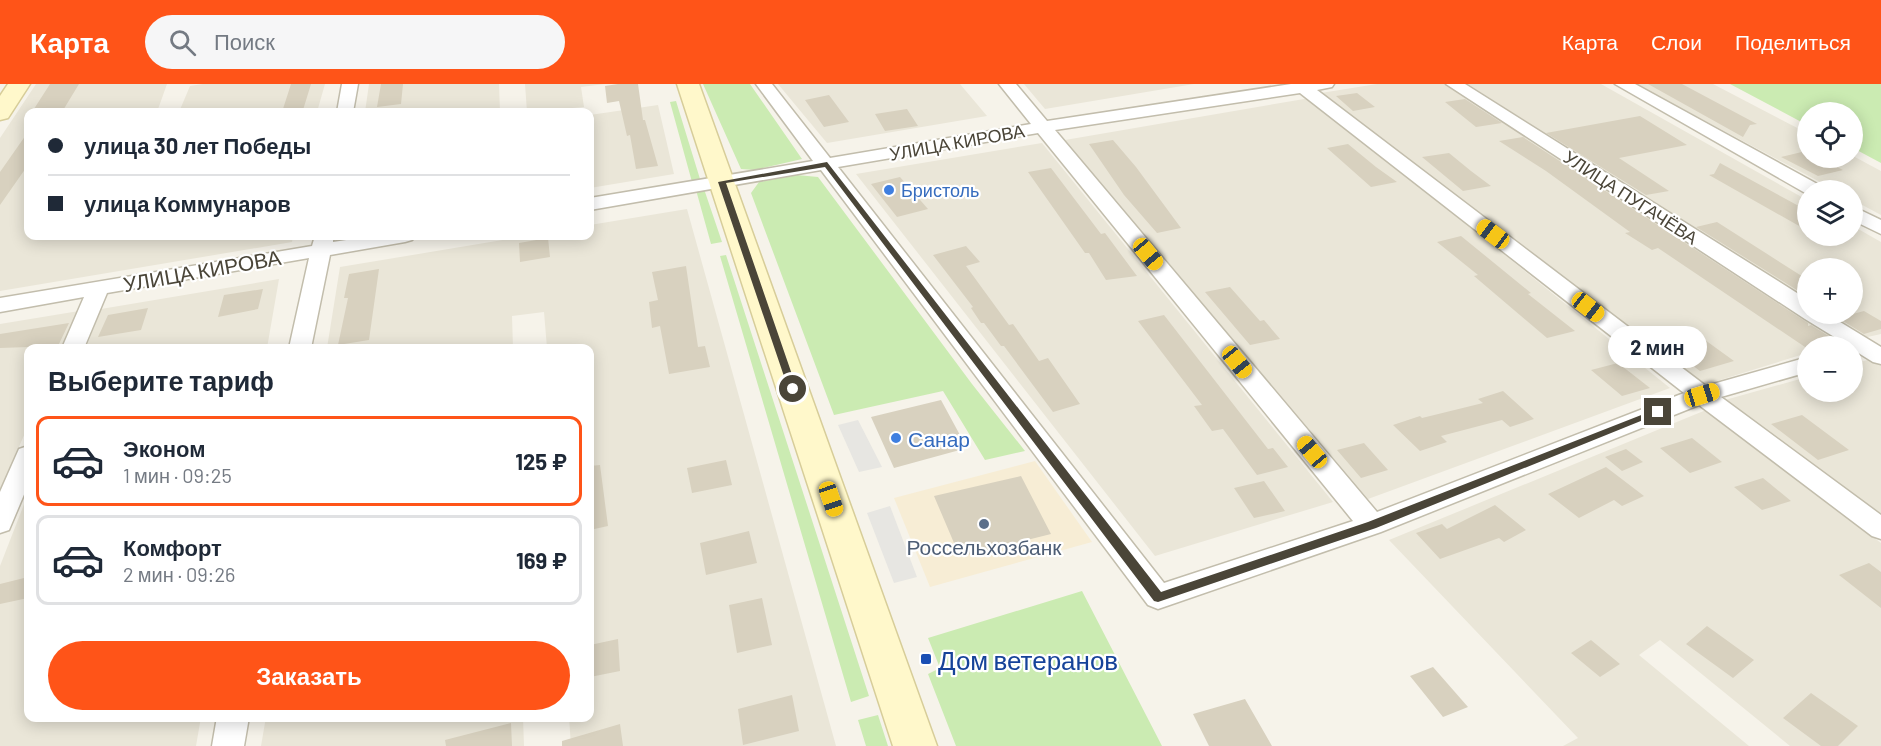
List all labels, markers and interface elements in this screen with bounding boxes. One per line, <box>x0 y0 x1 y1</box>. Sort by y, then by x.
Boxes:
search box <box>145 15 565 69</box>
text: Карта <box>30 25 109 59</box>
icon: search <box>166 26 199 59</box>
text: Поиск <box>214 28 275 54</box>
text: Карта <box>1562 29 1618 54</box>
text: Слои <box>1651 29 1702 54</box>
text: Поделиться <box>1735 29 1851 54</box>
map controls <box>1797 102 1863 402</box>
button: locate <box>1797 102 1863 168</box>
street label: УЛИЦА КИРОВА <box>888 119 1026 165</box>
text: улица 30 лет Победы <box>84 132 311 158</box>
street label: УЛИЦА ПУГАЧЁВА <box>1560 145 1702 249</box>
place label: Бристоль <box>901 179 979 201</box>
button: layers <box>1797 180 1863 246</box>
marker: Бристоль <box>882 183 896 197</box>
text: улица Коммунаров <box>84 190 291 216</box>
car <box>1473 216 1513 252</box>
car <box>1130 234 1166 274</box>
street label: УЛИЦА КИРОВА <box>121 244 283 296</box>
button: + <box>1797 258 1863 324</box>
car <box>1568 289 1608 325</box>
callout: 2 мин <box>1608 325 1708 367</box>
text: 2 мин <box>1630 335 1685 359</box>
button: − <box>1797 336 1863 402</box>
car <box>1219 342 1255 382</box>
text: Выберите тариф <box>48 364 274 396</box>
route start <box>779 375 806 402</box>
car <box>1682 381 1722 409</box>
route end <box>1644 398 1671 425</box>
place label: Санар <box>908 426 970 451</box>
marker: Санар <box>889 431 903 445</box>
car <box>1294 432 1330 472</box>
icon: car <box>51 434 105 488</box>
text: Эконом <box>123 435 206 461</box>
text: 125 ₽ <box>515 448 567 474</box>
text: 1 мин · 09:25 <box>123 463 232 487</box>
car <box>817 479 845 519</box>
marker: Россельхозбанк <box>977 517 991 531</box>
icon: car <box>51 533 105 587</box>
text: Комфорт <box>123 534 222 560</box>
place label: Россельхозбанк <box>906 534 1062 559</box>
text: 169 ₽ <box>516 547 567 573</box>
text: 2 мин · 09:26 <box>123 562 235 586</box>
button: Заказать <box>48 641 570 710</box>
place label: Дом ветеранов <box>938 644 1118 675</box>
marker: Дом ветеранов <box>919 652 933 666</box>

